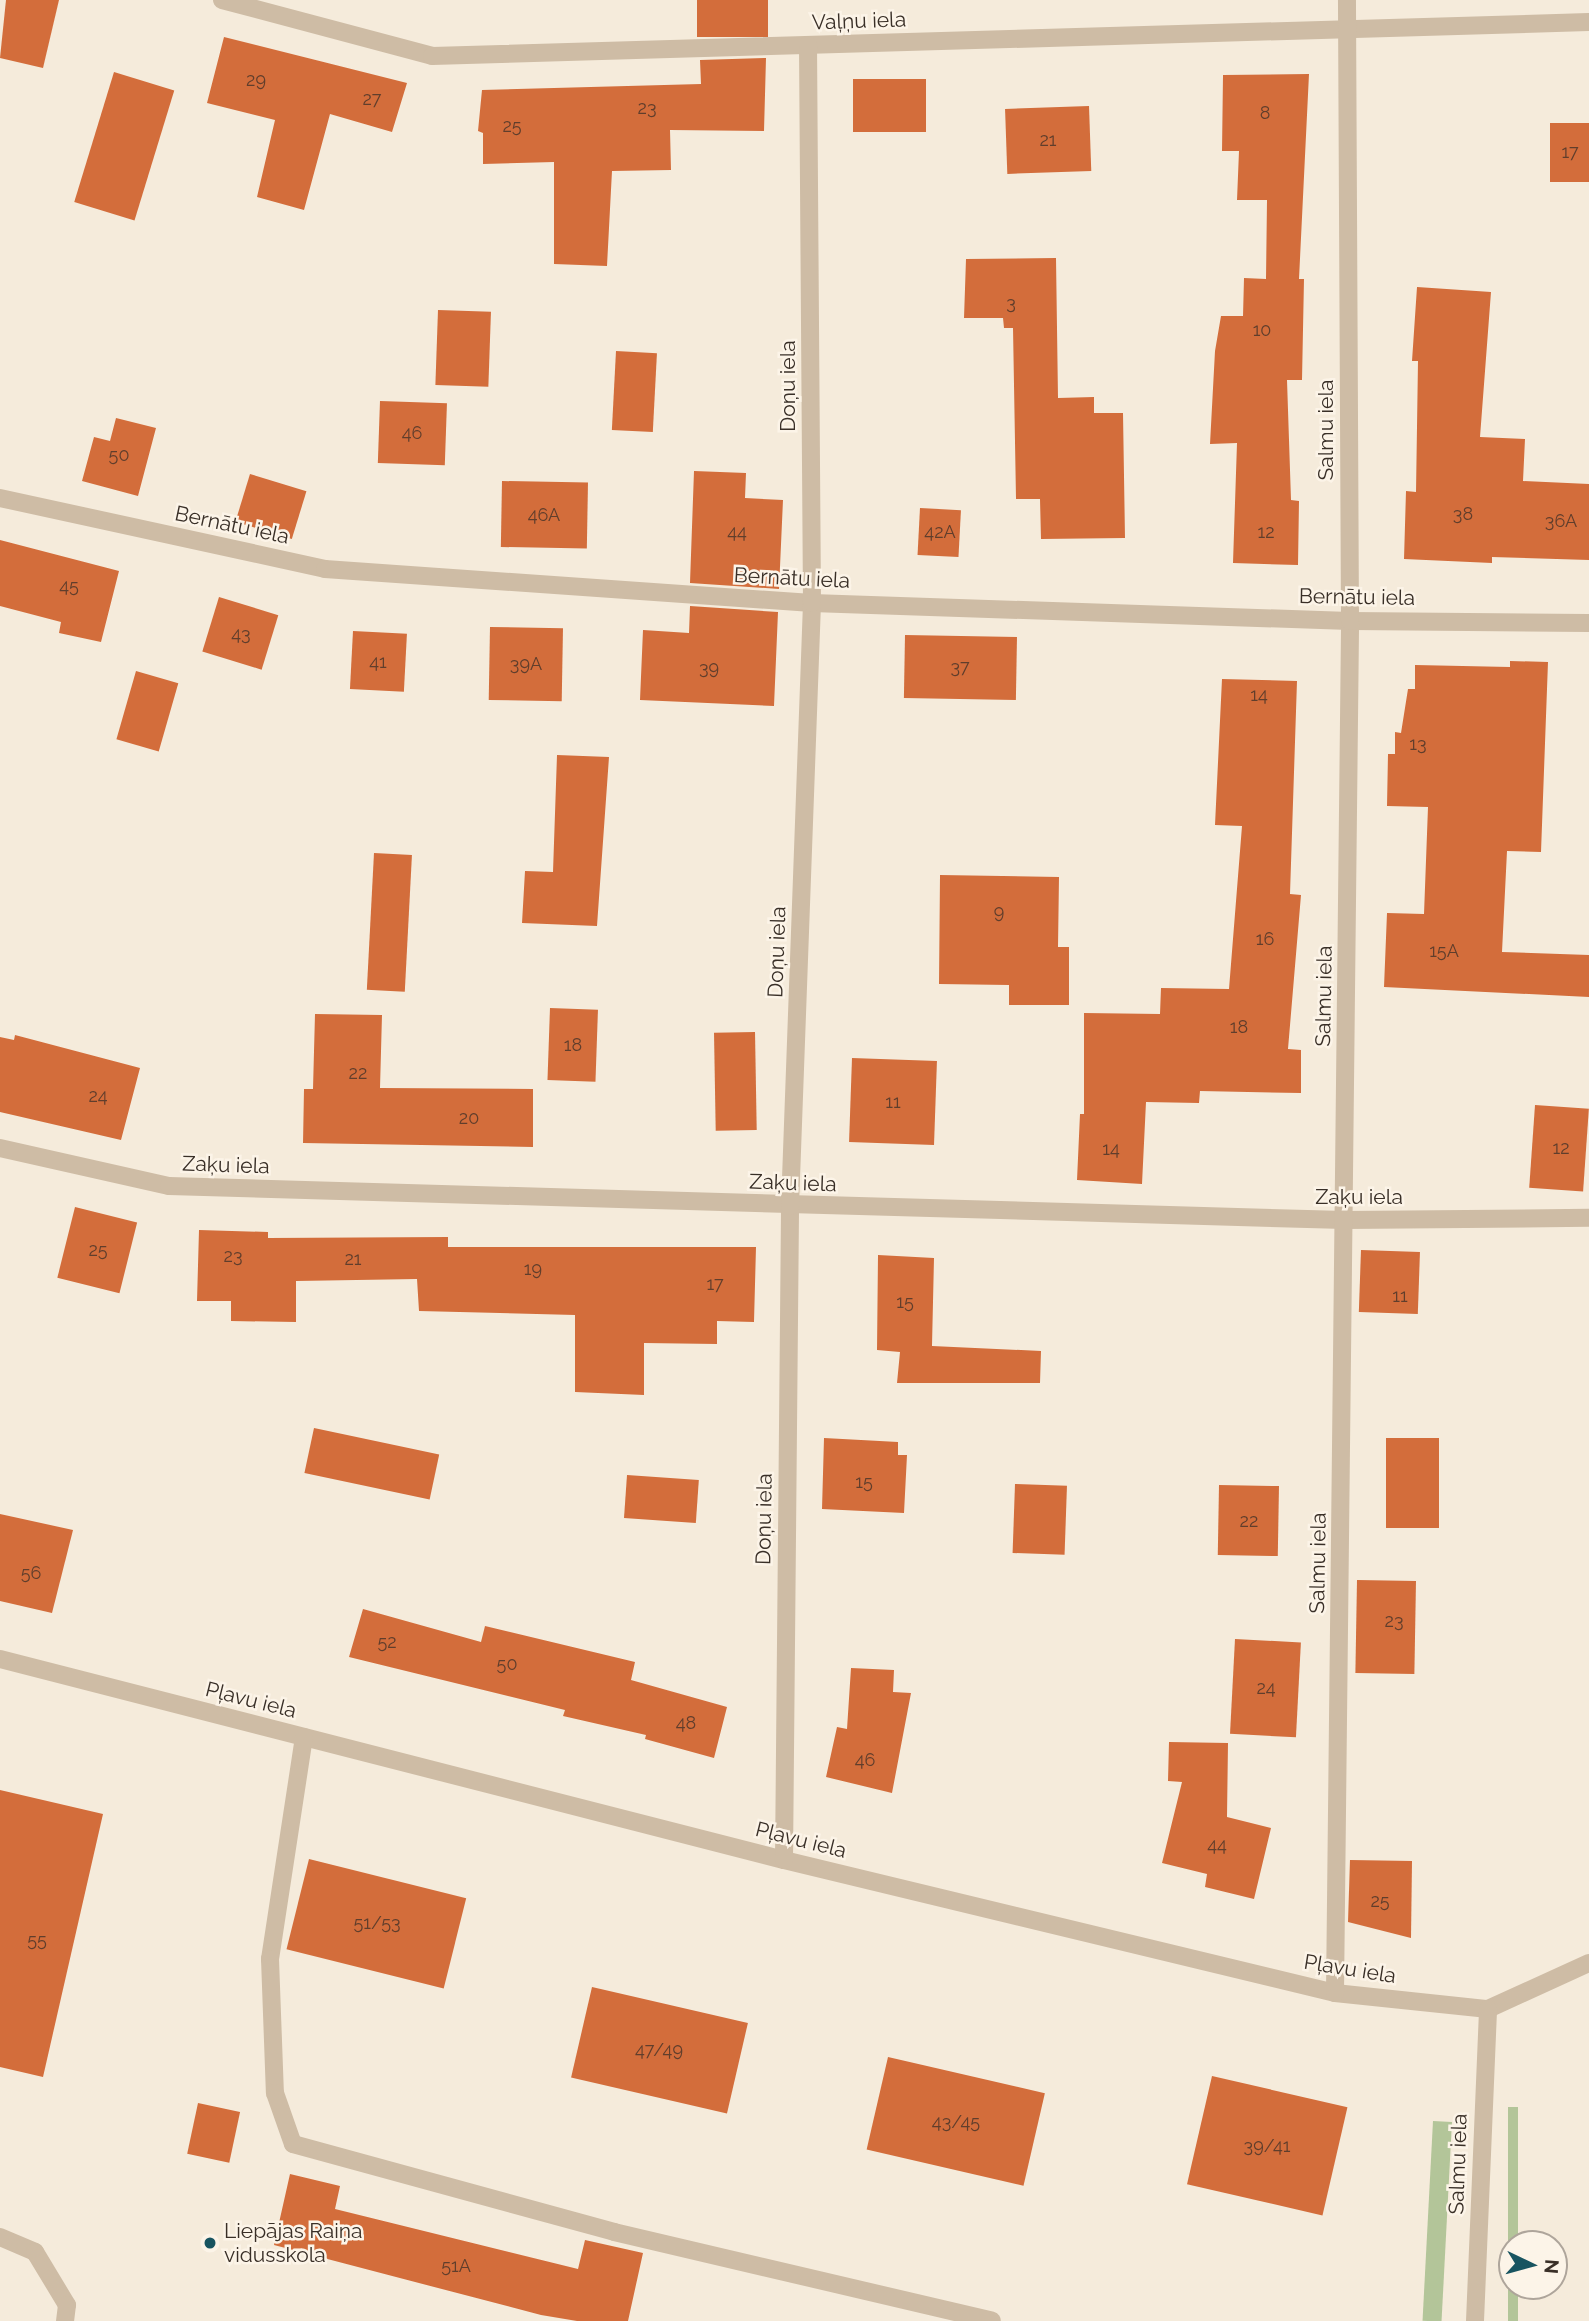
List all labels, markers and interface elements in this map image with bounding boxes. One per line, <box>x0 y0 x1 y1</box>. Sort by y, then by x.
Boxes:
street label: Vaļņu iela <box>811 7 907 35</box>
house number: 29 <box>246 69 266 91</box>
house number: 27 <box>362 88 382 110</box>
house number: 23 <box>638 97 656 119</box>
house number: 8 <box>1260 102 1270 124</box>
house number: 25 <box>502 115 522 137</box>
house number: 21 <box>1039 129 1057 151</box>
house number: 17 <box>1561 141 1579 163</box>
house number: 3 <box>1006 292 1016 314</box>
house number: 10 <box>1253 319 1271 341</box>
street label: Doņu iela <box>775 340 801 432</box>
street label: Salmu iela <box>1313 379 1339 481</box>
house number: 46 <box>402 422 422 444</box>
house number: 50 <box>109 444 129 466</box>
street label: Bernātu iela <box>173 501 291 549</box>
house number: 38 <box>1453 503 1473 525</box>
house number: 46A <box>528 504 560 526</box>
house number: 36A <box>1545 510 1577 532</box>
house number: 44 <box>727 521 747 543</box>
house number: 42A <box>924 521 956 543</box>
house number: 12 <box>1257 521 1275 543</box>
street label: Bernātu iela <box>733 562 851 594</box>
house number: 45 <box>59 575 79 597</box>
street label: Bernātu iela <box>1299 583 1415 611</box>
house number: 43 <box>231 623 251 645</box>
house number: 41 <box>369 651 387 673</box>
house number: 39A <box>510 653 542 675</box>
house number: 37 <box>950 656 970 678</box>
house number: 39 <box>699 657 719 679</box>
house number: 14 <box>1250 684 1268 706</box>
house number: 13 <box>1409 733 1427 755</box>
house number: 9 <box>994 901 1004 923</box>
street label: Doņu iela <box>763 906 791 998</box>
house number: 16 <box>1256 928 1274 950</box>
house number: 15A <box>1429 940 1459 962</box>
street label: Salmu iela <box>1311 945 1337 1047</box>
house number: 18 <box>1230 1016 1248 1038</box>
house number: 18 <box>564 1034 582 1056</box>
house number: 22 <box>349 1062 367 1084</box>
house number: 24 <box>88 1085 108 1107</box>
house number: 11 <box>885 1091 901 1113</box>
house number: 20 <box>459 1107 479 1129</box>
house number: 12 <box>1552 1137 1570 1159</box>
house number: 14 <box>1102 1138 1120 1160</box>
street label: Zaķu iela <box>182 1151 270 1179</box>
street label: Zaķu iela <box>749 1169 837 1197</box>
street label: Zaķu iela <box>1315 1184 1403 1210</box>
house number: 25 <box>88 1239 108 1261</box>
house number: 23 <box>224 1245 242 1267</box>
house number: 21 <box>344 1248 362 1270</box>
house number: 19 <box>524 1258 542 1280</box>
house number: 17 <box>706 1273 724 1295</box>
house number: 11 <box>1392 1285 1408 1307</box>
house number: 15 <box>896 1291 914 1313</box>
house number: 15 <box>855 1471 873 1493</box>
street label: Doņu iela <box>751 1473 777 1565</box>
house number: 22 <box>1240 1510 1258 1532</box>
street label: Salmu iela <box>1305 1512 1331 1614</box>
house number: 56 <box>21 1562 41 1584</box>
house number: 23 <box>1385 1610 1403 1632</box>
house number: 52 <box>377 1631 397 1653</box>
house number: 50 <box>497 1653 517 1675</box>
street label: Pļavu iela <box>203 1677 299 1723</box>
house number: 24 <box>1256 1677 1276 1699</box>
house number: 48 <box>676 1712 696 1734</box>
house number: 46 <box>855 1749 875 1771</box>
street label: Pļavu iela <box>753 1817 849 1863</box>
house number: 44 <box>1207 1834 1227 1856</box>
house number: 25 <box>1370 1890 1390 1912</box>
house number: 51/53 <box>353 1912 401 1934</box>
house number: 55 <box>27 1929 47 1951</box>
street label: Pļavu iela <box>1302 1949 1398 1989</box>
house number: 47/49 <box>635 2039 683 2061</box>
house number: 43/45 <box>932 2111 980 2133</box>
street label: Salmu iela <box>1444 2113 1472 2215</box>
house number: 39/41 <box>1244 2135 1290 2157</box>
place label: Liepājas Raiņa vidusskola <box>224 2218 362 2268</box>
north arrow <box>1498 2230 1568 2300</box>
marker: Liepājas Raiņa vidusskola <box>202 2235 218 2251</box>
house number: 51A <box>441 2255 471 2277</box>
text: N <box>1540 2258 1564 2275</box>

